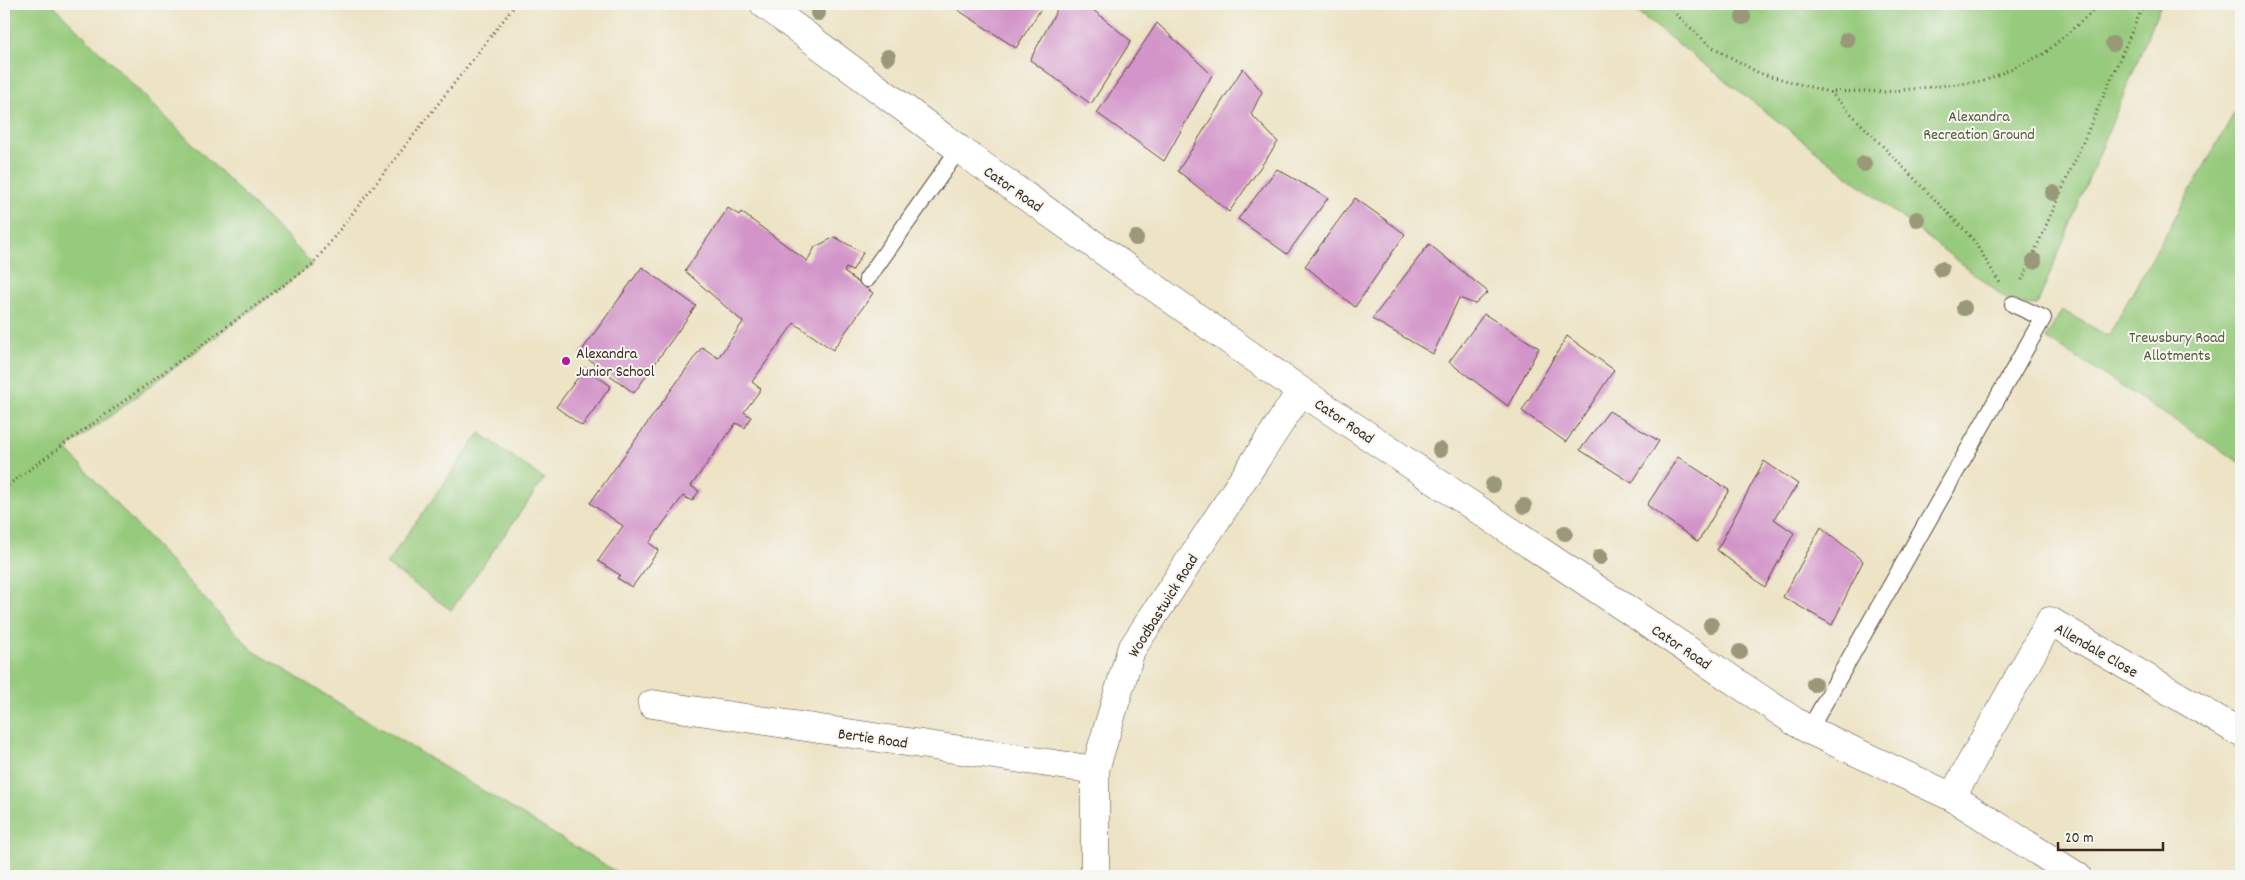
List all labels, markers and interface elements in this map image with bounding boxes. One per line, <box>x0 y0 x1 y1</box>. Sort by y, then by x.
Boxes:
park label: Alexandra Recreation Ground <box>1923 106 2035 147</box>
street label: Cator Road <box>978 161 1047 219</box>
park label: Trewsbury Road Allotments <box>2129 327 2225 368</box>
place label: Alexandra Junior School <box>576 343 655 384</box>
marker: Alexandra Junior School <box>560 355 572 367</box>
street label: Cator Road <box>1309 394 1378 451</box>
street label: Woodbastwick Road <box>1123 550 1205 662</box>
street label: Allendale Close <box>2050 618 2142 684</box>
street label: Cator Road <box>1646 620 1715 677</box>
street label: Bertie Road <box>836 723 909 756</box>
scale bar <box>2058 820 2162 852</box>
text: 20 m <box>2065 828 2093 850</box>

